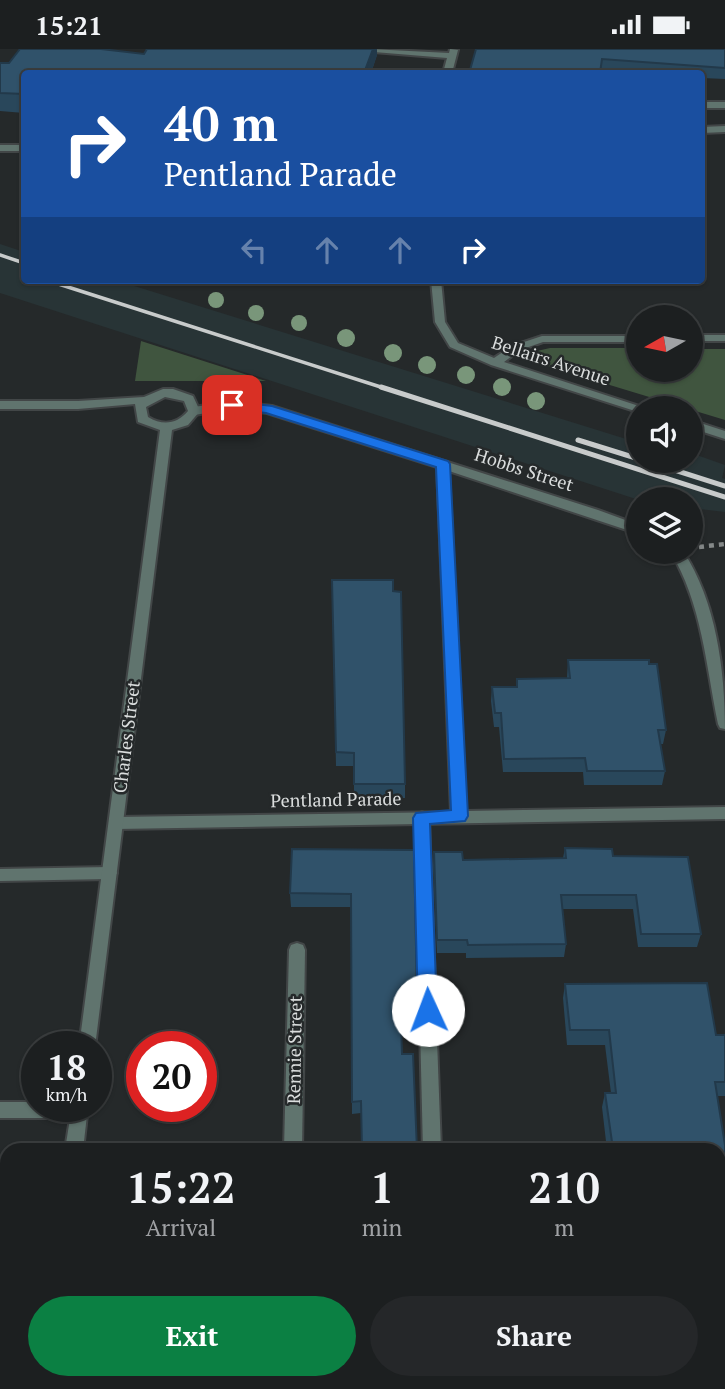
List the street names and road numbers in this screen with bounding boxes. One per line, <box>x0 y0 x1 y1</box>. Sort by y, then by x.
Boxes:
street label: Bellairs Avenue <box>489 330 614 390</box>
street label: Hobbs Street <box>472 442 577 496</box>
street label: Charles Street <box>107 679 145 794</box>
street label: Pentland Parade <box>270 786 402 812</box>
street label: Rennie Street <box>281 995 307 1104</box>

